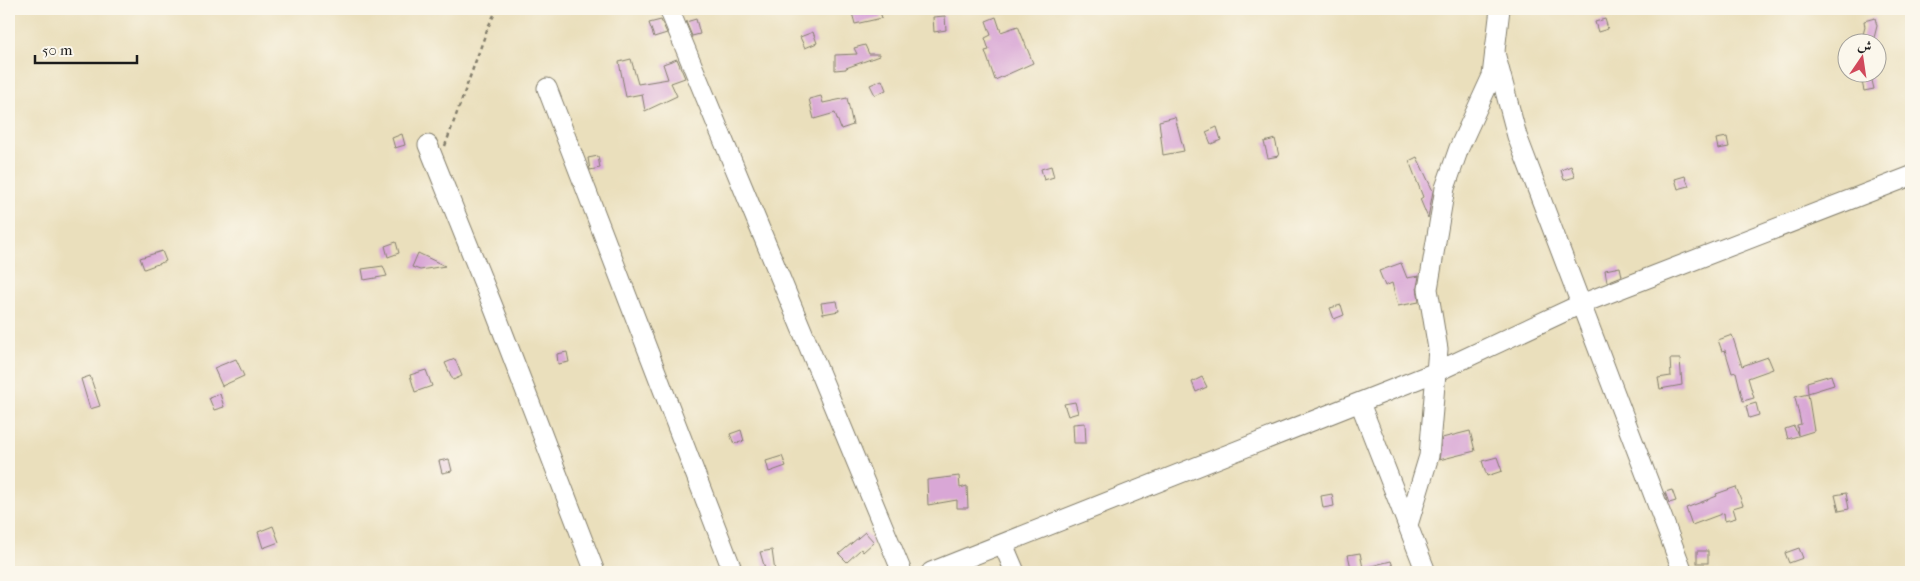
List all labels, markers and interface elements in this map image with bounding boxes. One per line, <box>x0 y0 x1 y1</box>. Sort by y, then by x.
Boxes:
scale bar <box>35 32 138 64</box>
north arrow <box>1838 32 1888 82</box>
text: ش <box>1856 36 1874 56</box>
text: 50 m <box>42 41 73 59</box>

